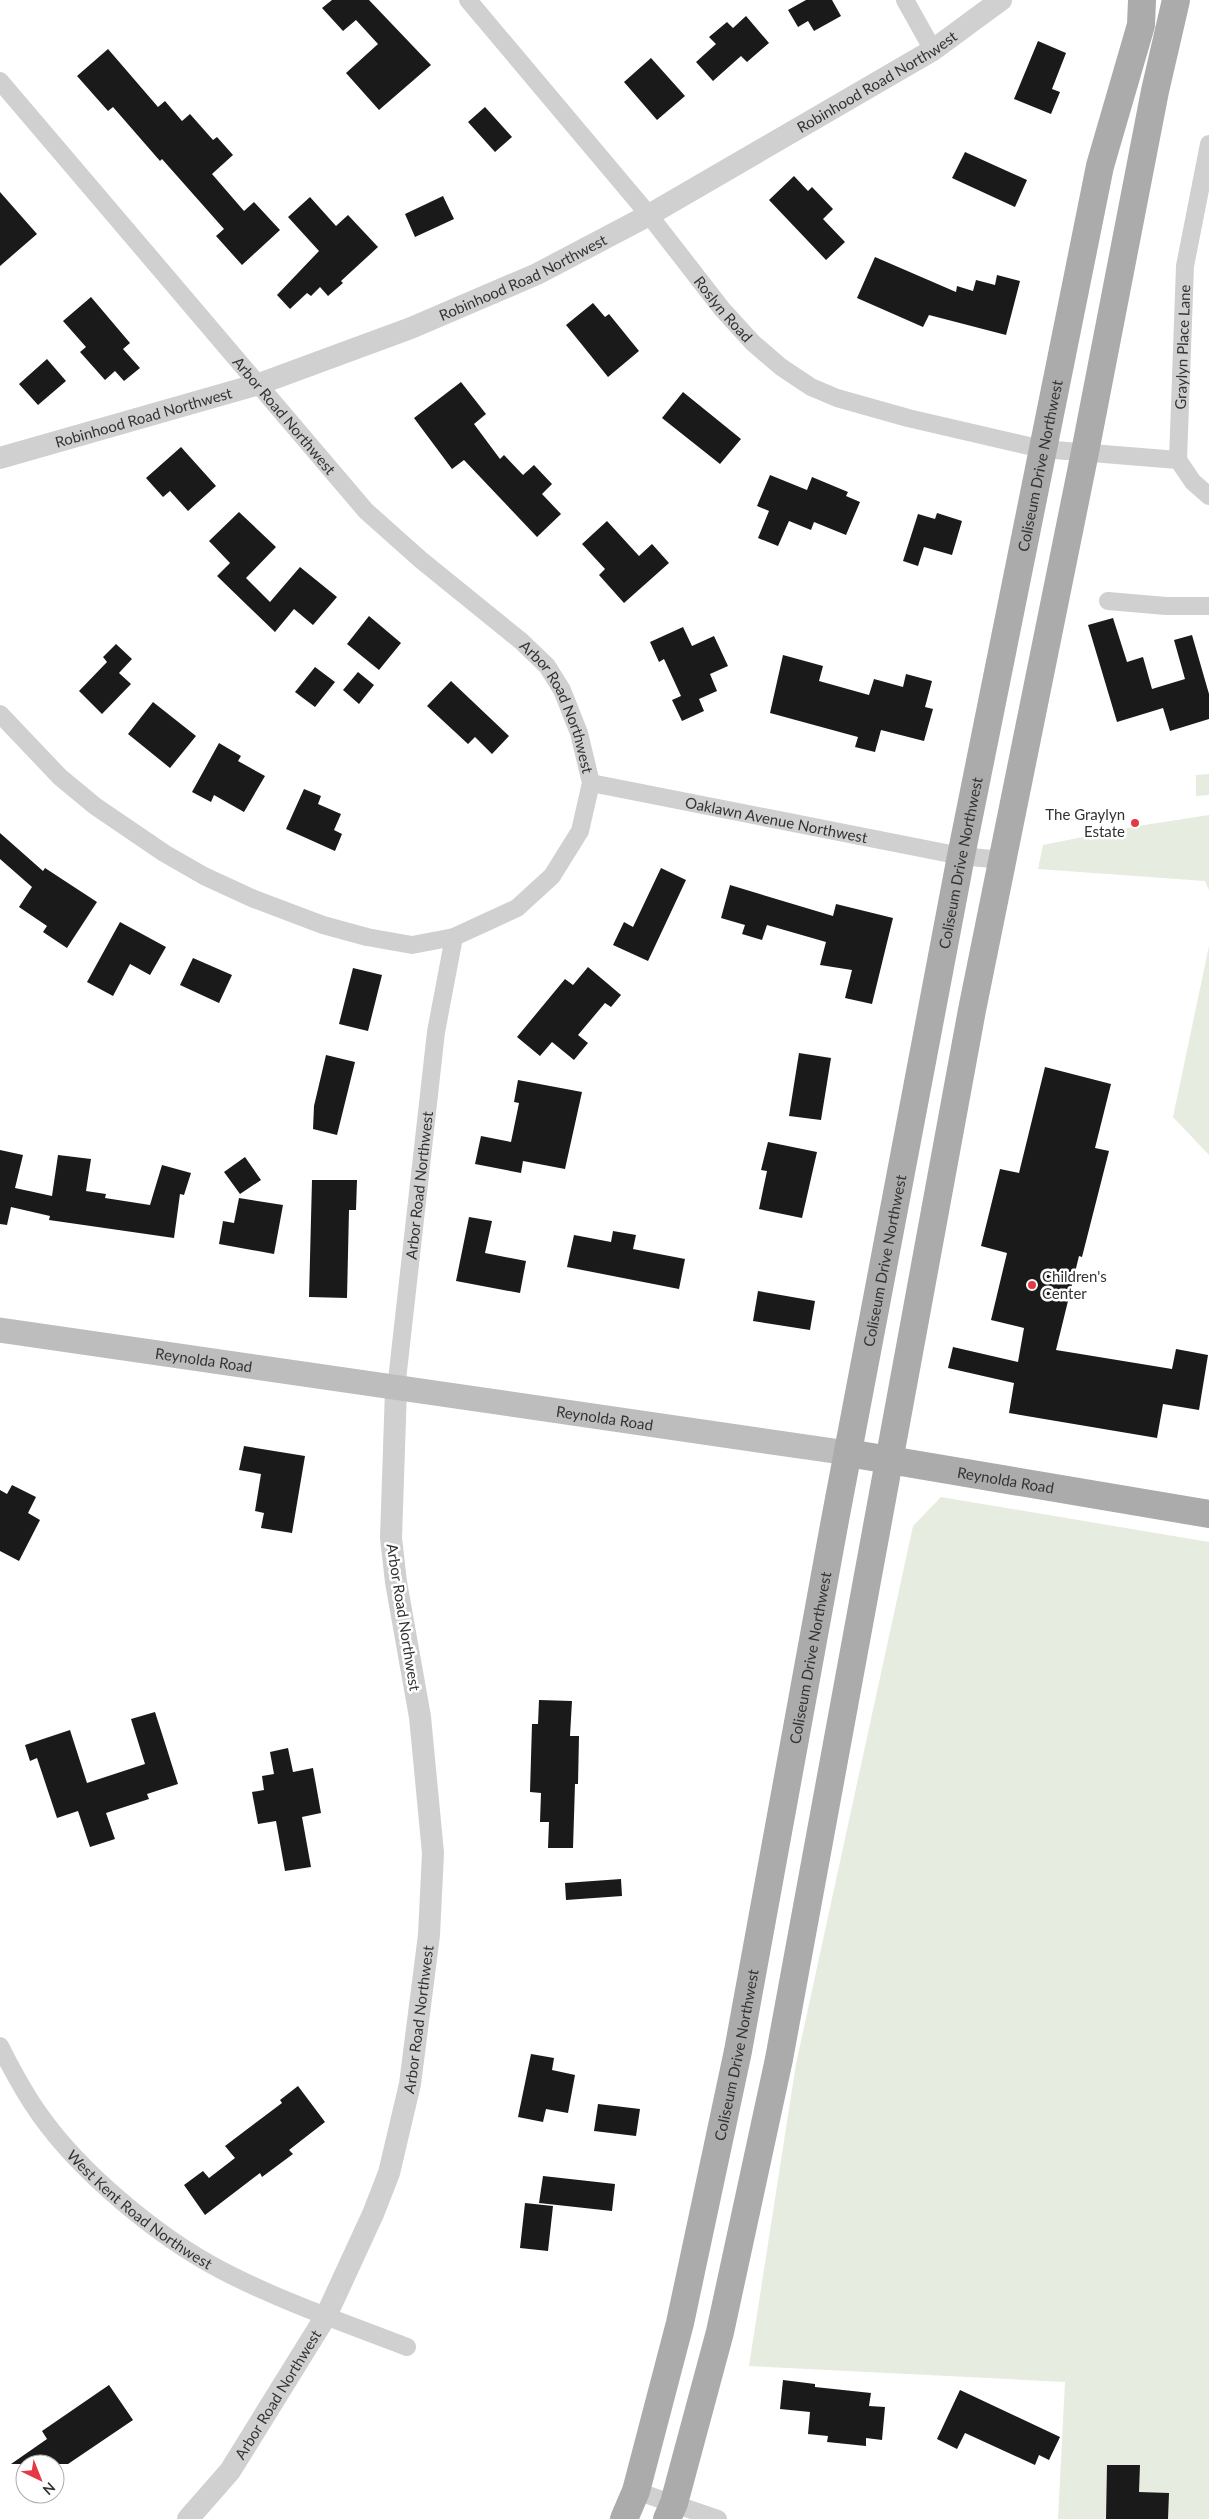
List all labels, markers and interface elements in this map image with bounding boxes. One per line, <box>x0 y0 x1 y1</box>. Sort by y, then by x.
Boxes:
street label: Robinhood Road Northwest <box>794 26 961 136</box>
street label: Robinhood Road Northwest <box>436 230 610 324</box>
street label: Roslyn Road <box>691 272 756 346</box>
street label: Graylyn Place Lane <box>1171 284 1193 410</box>
street label: Arbor Road Northwest <box>229 353 340 478</box>
street label: Coliseum Drive Northwest <box>1014 378 1066 553</box>
street label: Robinhood Road Northwest <box>53 383 234 451</box>
street label: Arbor Road Northwest <box>517 636 597 775</box>
street label: Coliseum Drive Northwest <box>935 775 986 950</box>
street label: Oaklawn Avenue Northwest <box>684 793 870 846</box>
place label: The Graylyn Estate <box>1045 805 1125 840</box>
marker: The Graylyn Estate <box>1129 817 1141 829</box>
street label: Arbor Road Northwest <box>402 1110 436 1260</box>
street label: Coliseum Drive Northwest <box>859 1173 909 1348</box>
place label: Children's Center <box>1042 1267 1107 1302</box>
marker: Children's Center <box>1026 1279 1038 1291</box>
street label: Reynolda Road <box>154 1344 254 1376</box>
street label: Reynolda Road <box>555 1402 654 1434</box>
street label: Reynolda Road <box>956 1463 1056 1497</box>
street label: Arbor Road Northwest <box>383 1542 425 1693</box>
street label: Coliseum Drive Northwest <box>785 1570 834 1745</box>
street label: Arbor Road Northwest <box>399 1944 437 2095</box>
street label: Coliseum Drive Northwest <box>710 1967 762 2142</box>
street label: West Kent Road Northwest <box>64 2146 216 2273</box>
street label: Arbor Road Northwest <box>231 2326 325 2462</box>
north arrow <box>15 2454 65 2504</box>
text: N <box>39 2479 59 2499</box>

